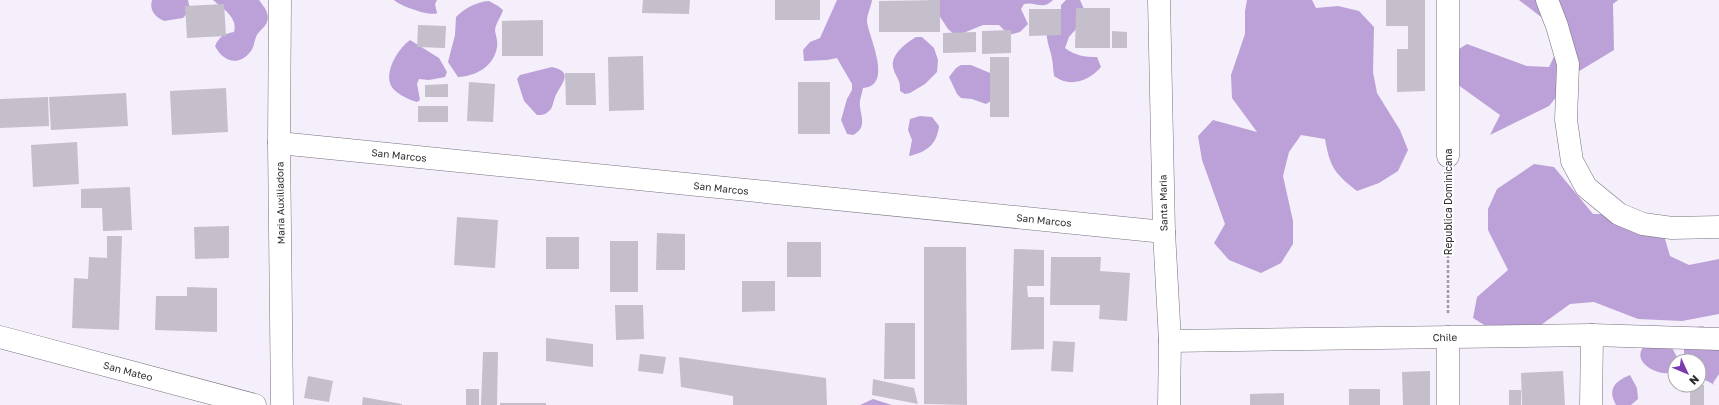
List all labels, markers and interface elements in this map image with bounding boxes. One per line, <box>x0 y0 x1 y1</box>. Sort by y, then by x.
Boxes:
street label: San Marcos <box>371 146 427 164</box>
street label: Republica Dominicana <box>1442 149 1454 255</box>
street label: Maria Auxiliadora <box>273 161 287 245</box>
street label: Santa Maria <box>1157 175 1169 231</box>
street label: San Marcos <box>693 179 749 197</box>
street label: San Marcos <box>1016 211 1072 229</box>
street label: Chile <box>1433 331 1458 343</box>
north arrow <box>1667 353 1707 393</box>
street label: San Mateo <box>102 359 154 383</box>
text: N <box>1687 373 1702 388</box>

